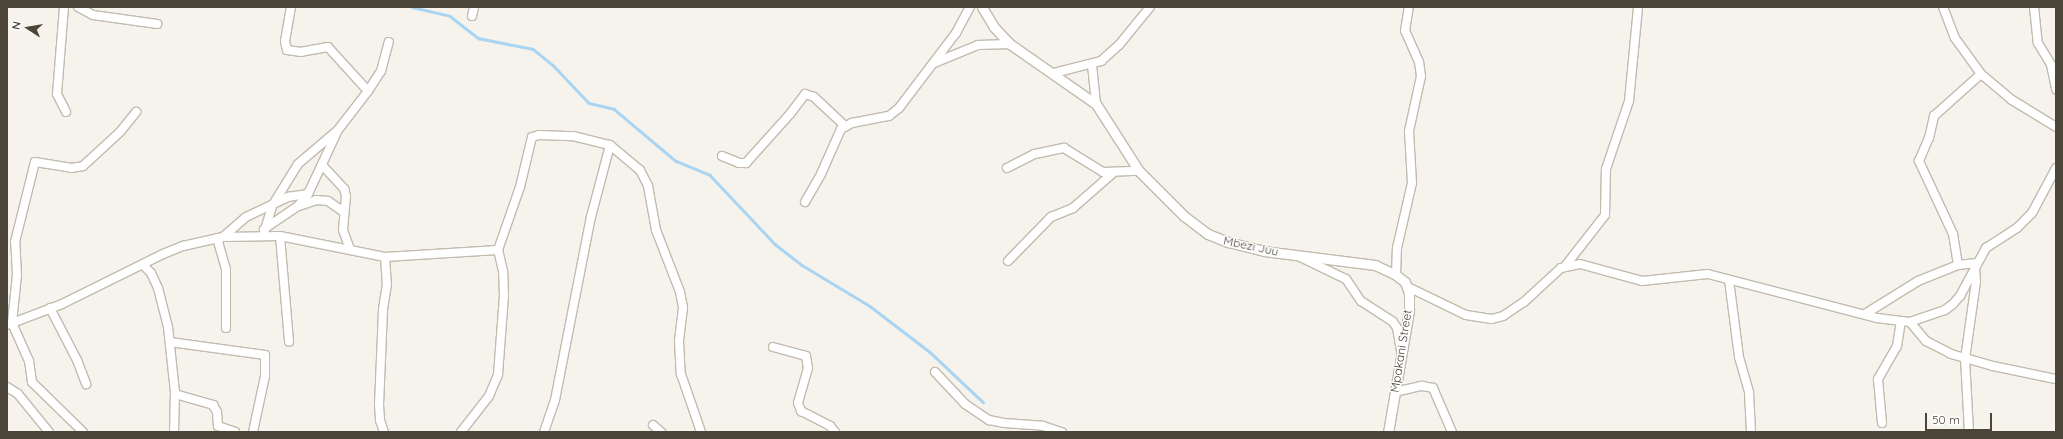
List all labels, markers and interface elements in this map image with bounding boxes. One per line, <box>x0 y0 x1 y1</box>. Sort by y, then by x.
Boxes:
north arrow <box>8 8 48 48</box>
text: N <box>9 20 24 31</box>
street label: Mbezi Juu <box>1222 233 1280 259</box>
street label: Mpakani Street <box>1387 309 1415 393</box>
scale bar <box>1927 405 1994 431</box>
text: 50 m <box>1932 412 1960 427</box>

